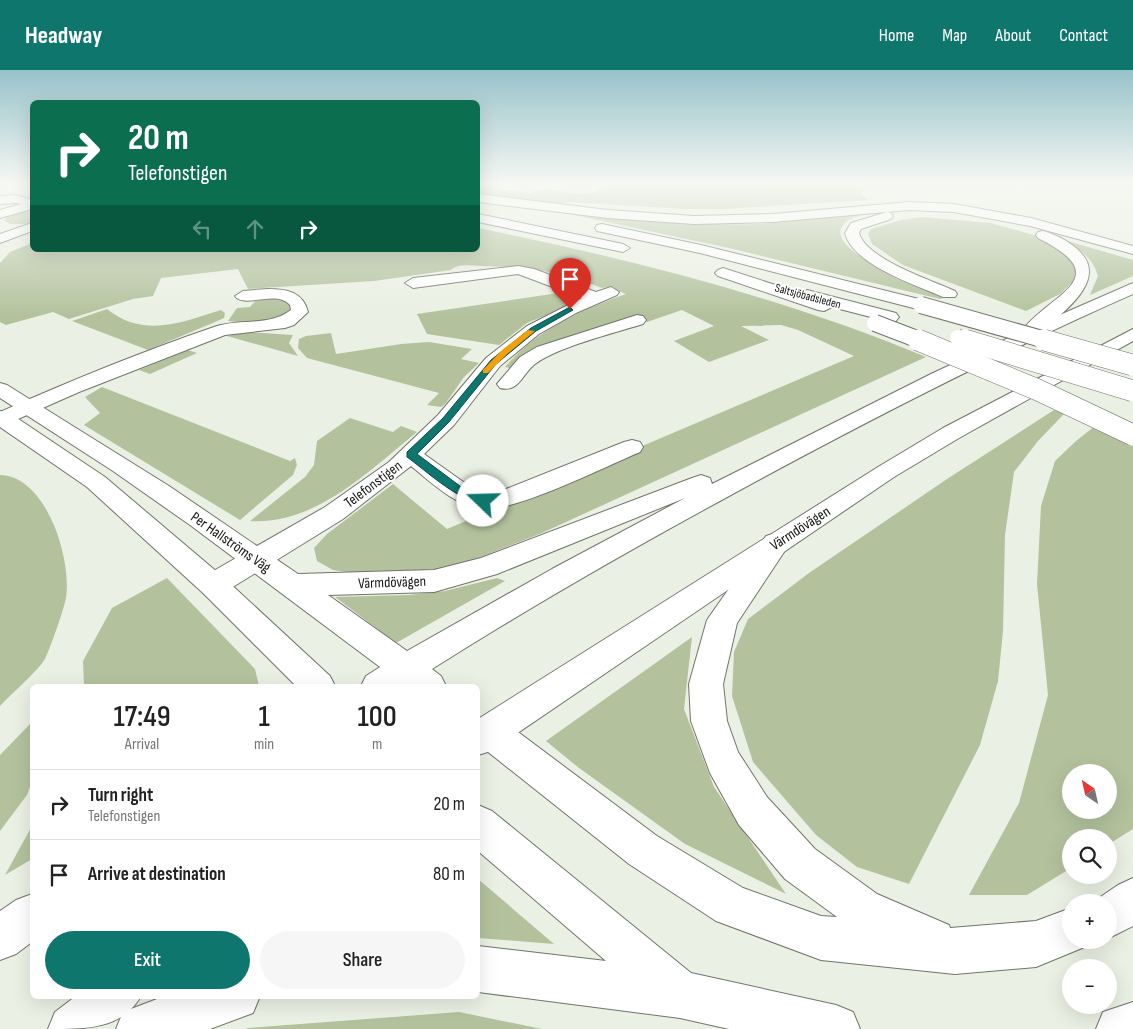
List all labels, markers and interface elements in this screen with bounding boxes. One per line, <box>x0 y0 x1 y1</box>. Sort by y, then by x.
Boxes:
text: Headway <box>25 21 102 50</box>
text: Home <box>879 25 914 46</box>
text: Map <box>942 25 967 46</box>
text: About <box>995 25 1031 46</box>
text: Contact <box>1059 25 1108 46</box>
text: 20 m <box>128 117 189 160</box>
icon: right <box>45 120 110 185</box>
text: Telefonstigen <box>128 160 227 187</box>
icon: left <box>188 215 216 243</box>
icon: ahead <box>241 215 269 243</box>
icon: right <box>294 215 322 243</box>
pin <box>549 258 591 309</box>
icon: arrive <box>556 265 584 293</box>
street label: Saltsjöbadsleden <box>773 280 843 313</box>
street label: Telefonstigen <box>341 456 406 512</box>
position arrow <box>456 474 508 526</box>
street label: Värmdövägen <box>767 502 834 555</box>
street label: Per Hallströms Väg <box>187 508 275 577</box>
street label: Värmdövägen <box>358 572 426 593</box>
text: 17:49 <box>113 699 171 735</box>
text: 1 <box>258 699 270 735</box>
text: 100 <box>358 699 397 735</box>
text: Arrival <box>125 735 159 754</box>
text: min <box>254 735 274 754</box>
text: m <box>372 735 382 754</box>
north arrow <box>1062 764 1118 819</box>
map controls <box>1062 764 1117 1014</box>
text: Turn right <box>88 784 153 807</box>
icon: right <box>45 791 73 819</box>
text: 20 m <box>433 793 465 816</box>
text: Telefonstigen <box>88 807 160 826</box>
button: search <box>1062 829 1117 884</box>
icon: arrive <box>45 861 73 889</box>
text: Arrive at destination <box>88 863 226 886</box>
text: 80 m <box>433 863 465 886</box>
button: + <box>1062 894 1117 949</box>
button: Exit <box>45 931 250 989</box>
button: Share <box>260 931 465 989</box>
button: − <box>1062 959 1117 1014</box>

